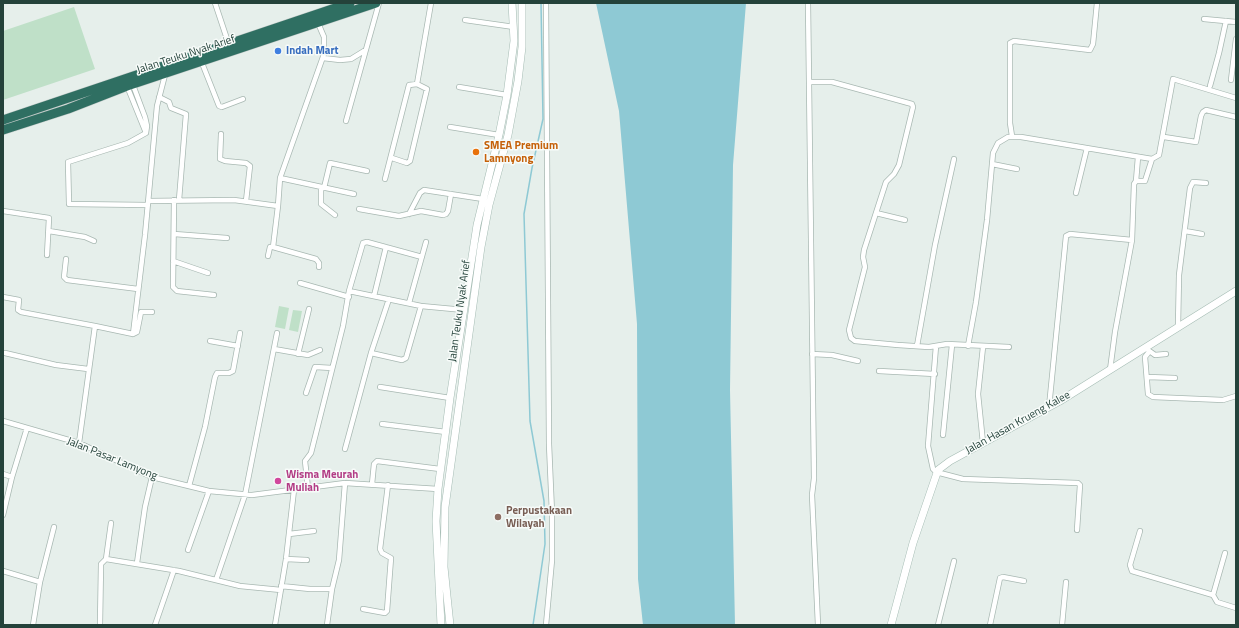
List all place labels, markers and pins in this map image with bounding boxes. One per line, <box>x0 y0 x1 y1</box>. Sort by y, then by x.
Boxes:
place label: Indah Mart <box>286 44 339 58</box>
marker: Indah Mart <box>273 46 283 56</box>
place label: SMEA Premium Lamnyong <box>484 139 558 165</box>
marker: SMEA Premium Lamnyong <box>471 147 481 157</box>
place label: Wisma Meurah Muliah <box>286 468 358 494</box>
marker: Wisma Meurah Muliah <box>273 476 283 486</box>
place label: Perpustakaan Wilayah <box>506 504 572 530</box>
marker: Perpustakaan Wilayah <box>493 512 503 522</box>

